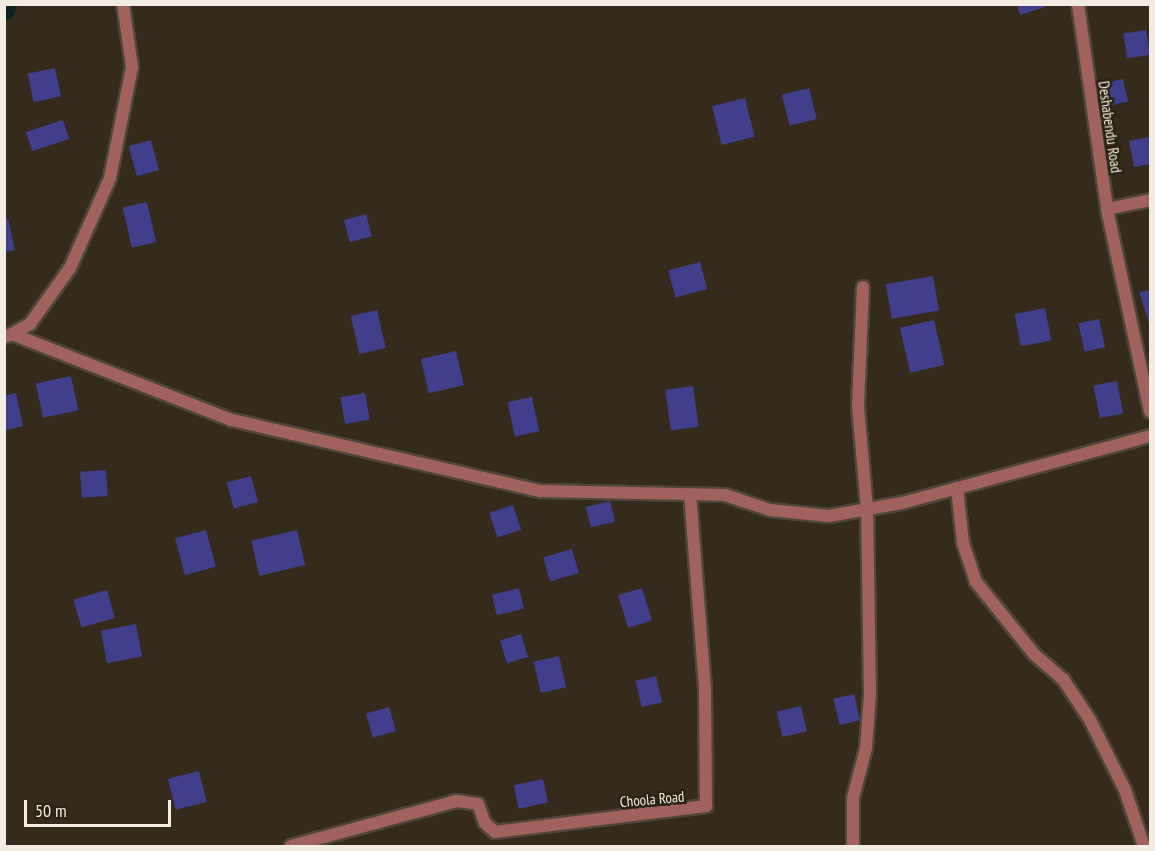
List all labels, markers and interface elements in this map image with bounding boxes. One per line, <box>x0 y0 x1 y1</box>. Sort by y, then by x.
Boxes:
street label: Deshabendu Road <box>1095 80 1125 174</box>
street label: Choola Road <box>619 787 685 811</box>
scale bar <box>27 788 174 826</box>
text: 50 m <box>35 799 67 822</box>

